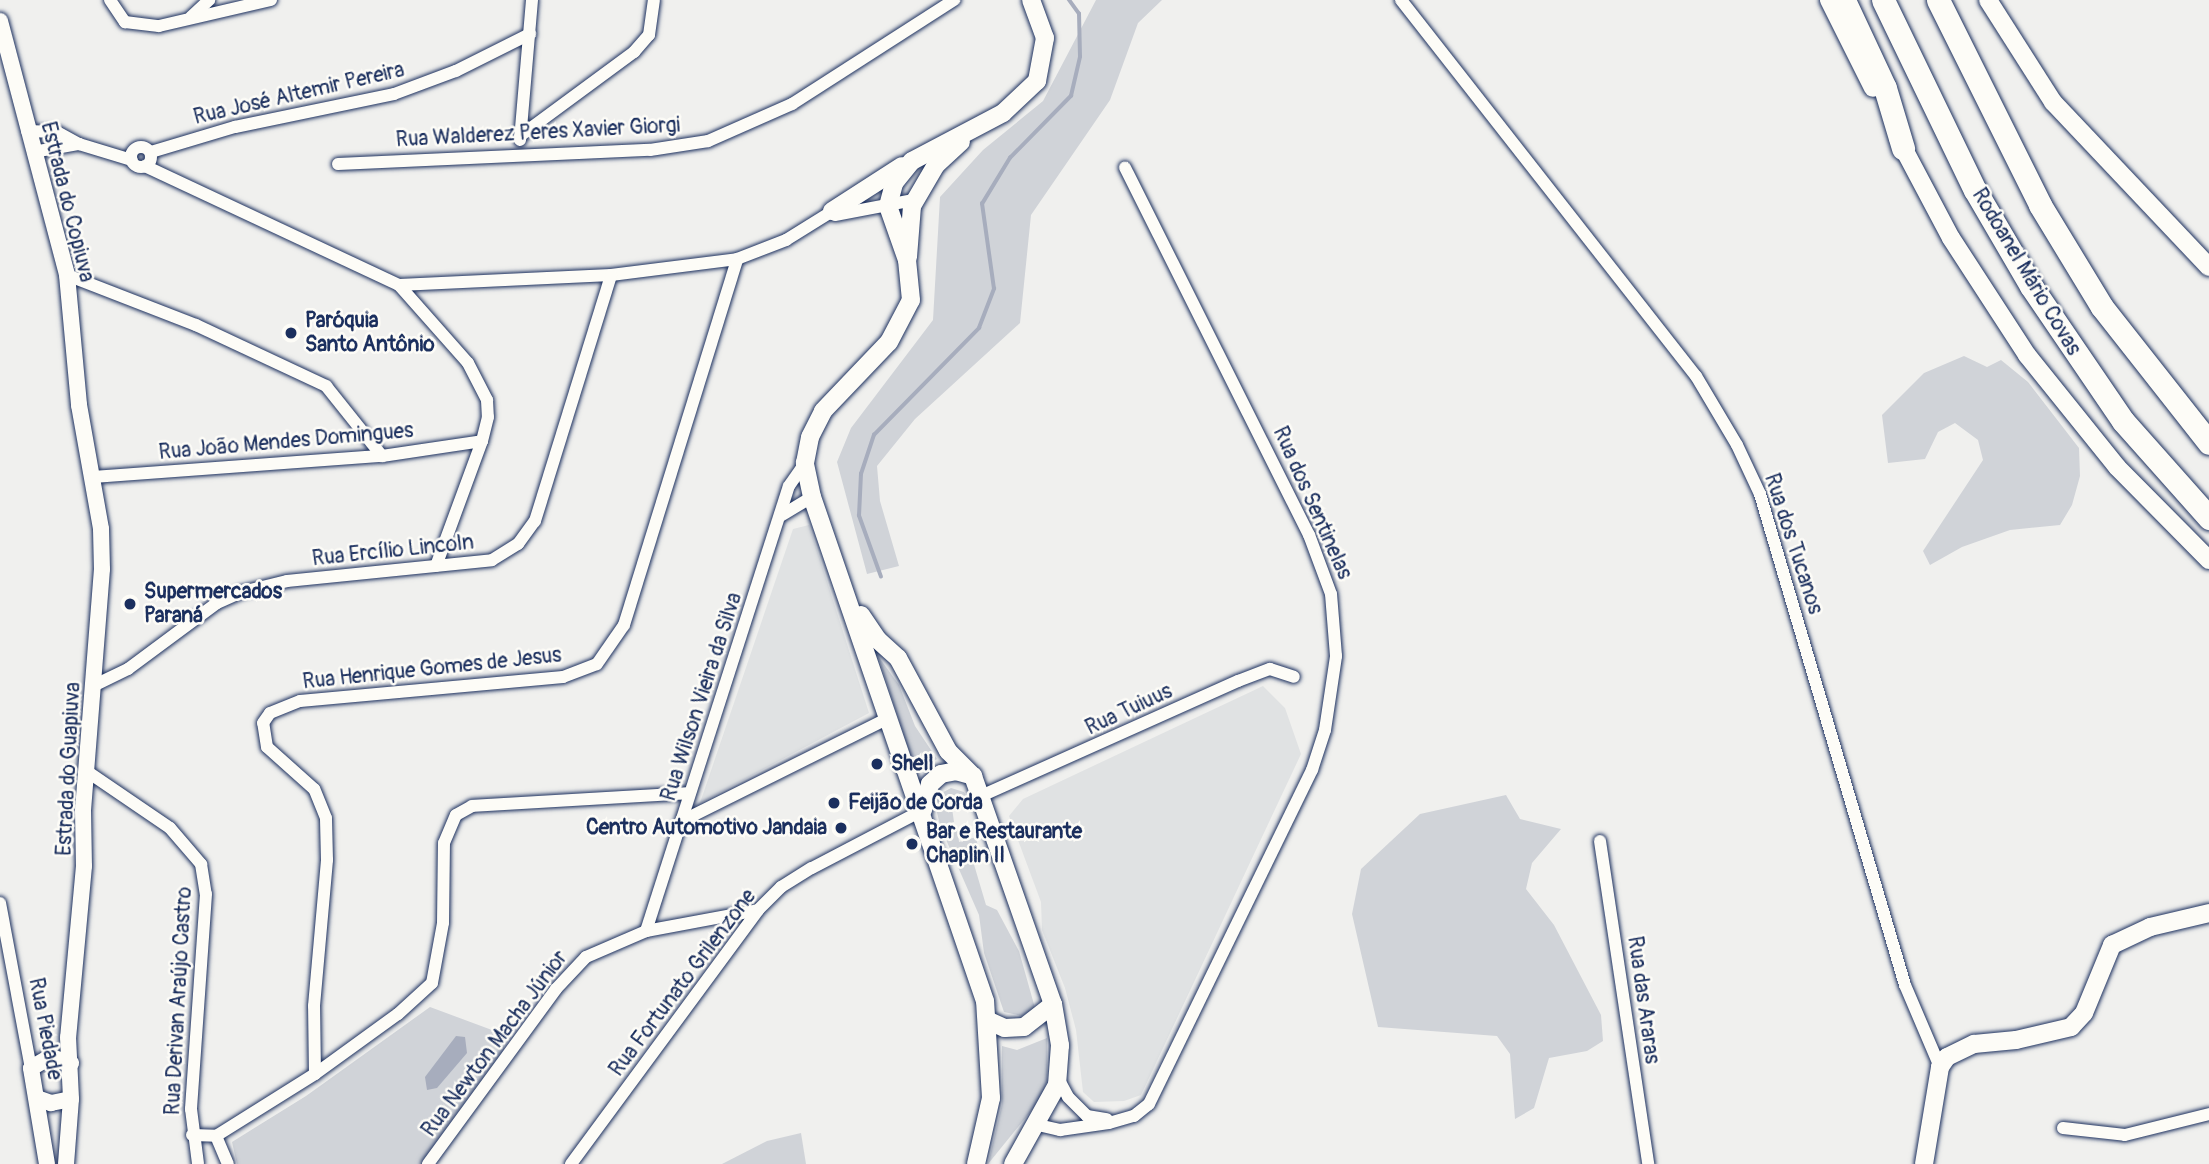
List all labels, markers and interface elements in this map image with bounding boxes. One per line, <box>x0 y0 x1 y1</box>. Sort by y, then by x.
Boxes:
street label: Rua José Altemir Pereira <box>191 57 407 131</box>
street label: Rua Walderez Peres Xavier Giorgi <box>395 113 681 153</box>
street label: Estrada do Copiuva <box>35 119 99 285</box>
street label: Rodoanel Mário Covas <box>1966 184 2086 360</box>
place label: Paróquia Santo Antônio <box>305 308 435 358</box>
marker: Paróquia Santo Antônio <box>283 325 299 341</box>
street label: Rua João Mendes Domingues <box>158 418 414 466</box>
street label: Rua dos Sentinelas <box>1267 423 1357 583</box>
street label: Rua dos Tucanos <box>1758 470 1828 618</box>
street label: Rua Ercílio Lincoln <box>311 530 475 572</box>
place label: Supermercados Paraná <box>144 579 282 629</box>
street label: Rua Wilson Vieira da Silva <box>656 590 748 804</box>
marker: Supermercados Paraná <box>122 596 138 612</box>
street label: Rua Henrique Gomes de Jesus <box>301 643 563 695</box>
street label: Rua Tuiuus <box>1082 679 1176 741</box>
street label: Estrada do Guapiuva <box>52 681 86 857</box>
place label: Shell <box>891 751 933 777</box>
marker: Shell <box>869 756 885 772</box>
place label: Feijão de Corda <box>848 790 983 816</box>
marker: Feijão de Corda <box>826 795 842 811</box>
place label: Centro Automotivo Jandaia <box>586 815 827 841</box>
place label: Bar e Restaurante Chaplin II <box>926 819 1082 869</box>
marker: Centro Automotivo Jandaia <box>833 820 849 836</box>
marker: Bar e Restaurante Chaplin II <box>904 836 920 852</box>
street label: Rua Fortunato Grilenzone <box>604 884 762 1082</box>
street label: Rua Derivan Araújo Castro <box>160 886 198 1116</box>
street label: Rua das Araras <box>1622 935 1664 1065</box>
street label: Rua Newton Macha Júnior <box>417 946 573 1142</box>
street label: Rua Piedade <box>23 976 67 1082</box>

